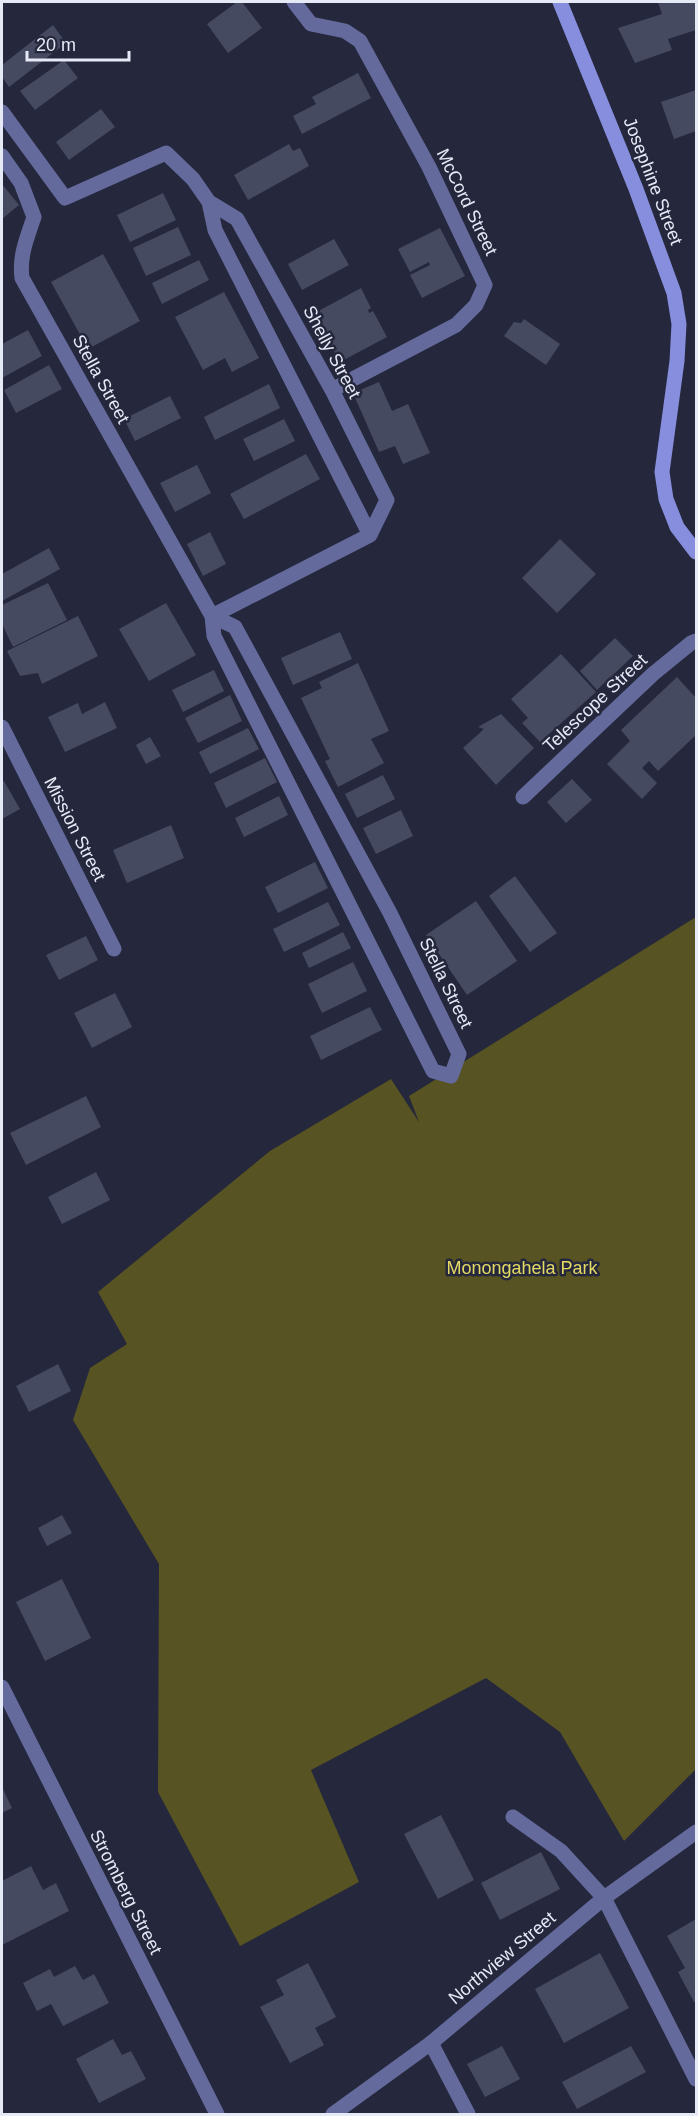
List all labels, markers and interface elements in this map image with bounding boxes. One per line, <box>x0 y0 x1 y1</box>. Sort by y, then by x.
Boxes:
scale bar <box>27 24 129 62</box>
text: 20 m <box>36 35 76 55</box>
street label: Josephine Street <box>619 114 687 248</box>
street label: McCord Street <box>433 145 501 259</box>
street label: Shelly Street <box>299 302 365 402</box>
street label: Stella Street <box>68 331 134 427</box>
street label: Telescope Street <box>539 650 651 756</box>
street label: Mission Street <box>40 774 110 884</box>
street label: Stella Street <box>416 935 476 1031</box>
park label: Monongahela Park <box>446 1258 599 1278</box>
street label: Stromberg Street <box>86 1826 166 1958</box>
street label: Northview Street <box>445 1908 559 2008</box>

